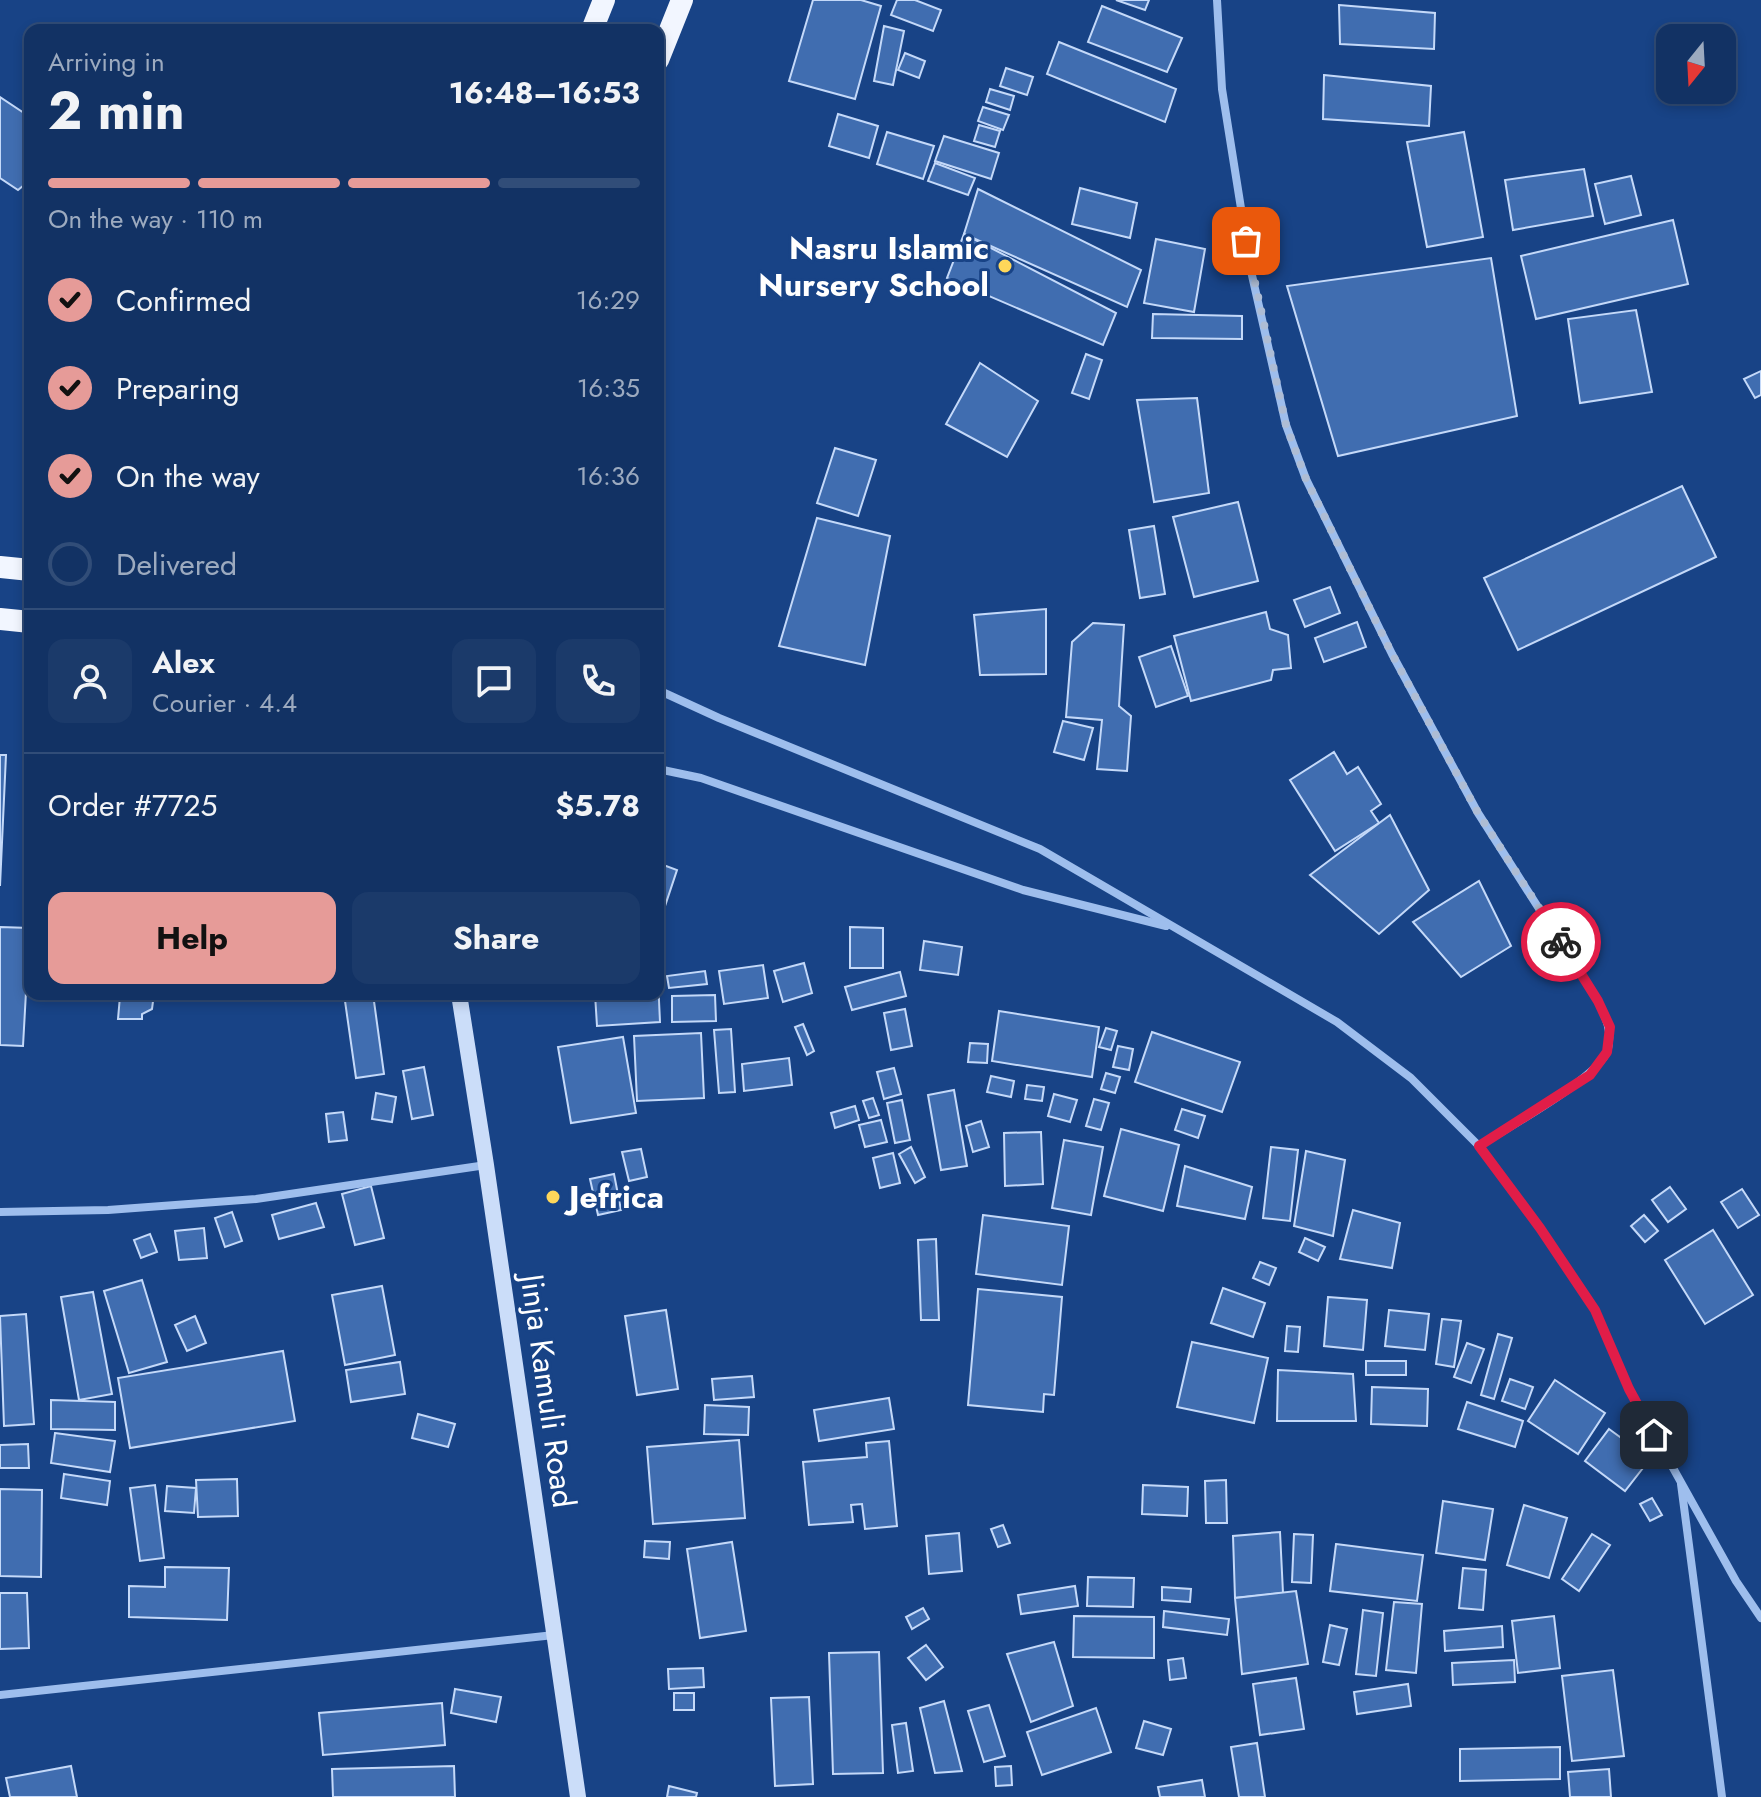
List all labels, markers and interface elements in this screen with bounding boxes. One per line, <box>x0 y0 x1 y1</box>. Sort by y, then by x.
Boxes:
north arrow <box>1656 24 1736 104</box>
map controls <box>1656 24 1736 104</box>
text: Arriving in <box>48 43 165 81</box>
text: 16:48–16:53 <box>449 71 640 114</box>
text: 2 min <box>48 73 185 149</box>
text: On the way · 110 m <box>48 200 263 238</box>
pin <box>1212 207 1280 275</box>
icon: bag <box>1224 219 1268 263</box>
place label: Nasru Islamic Nursery School <box>758 225 989 308</box>
marker: Nasru Islamic Nursery School <box>996 257 1014 275</box>
icon: check <box>48 278 92 322</box>
text: Confirmed <box>116 279 251 322</box>
text: 16:29 <box>576 281 640 319</box>
icon: check <box>48 366 92 410</box>
text: Preparing <box>116 367 240 410</box>
text: 16:35 <box>577 369 640 407</box>
icon: check <box>48 454 92 498</box>
text: On the way <box>116 455 260 498</box>
text: 16:36 <box>576 457 640 495</box>
text: Delivered <box>116 543 237 586</box>
button: person <box>48 639 132 723</box>
button: chat <box>452 639 536 723</box>
button: phone <box>556 639 640 723</box>
text: Alex <box>152 641 215 684</box>
text: Courier · 4.4 <box>152 684 297 722</box>
text: Order #7725 <box>48 784 217 827</box>
text: $5.78 <box>555 784 640 827</box>
button: Help <box>48 892 336 984</box>
button: Share <box>352 892 640 984</box>
courier <box>1521 902 1601 982</box>
icon: bike <box>1539 920 1583 964</box>
place label: Jefrica <box>563 1174 664 1220</box>
marker: Jefrica <box>544 1188 562 1206</box>
street label: Jinja Kamuli Road <box>508 1267 587 1511</box>
pin <box>1620 1401 1688 1469</box>
icon: home <box>1632 1413 1676 1457</box>

